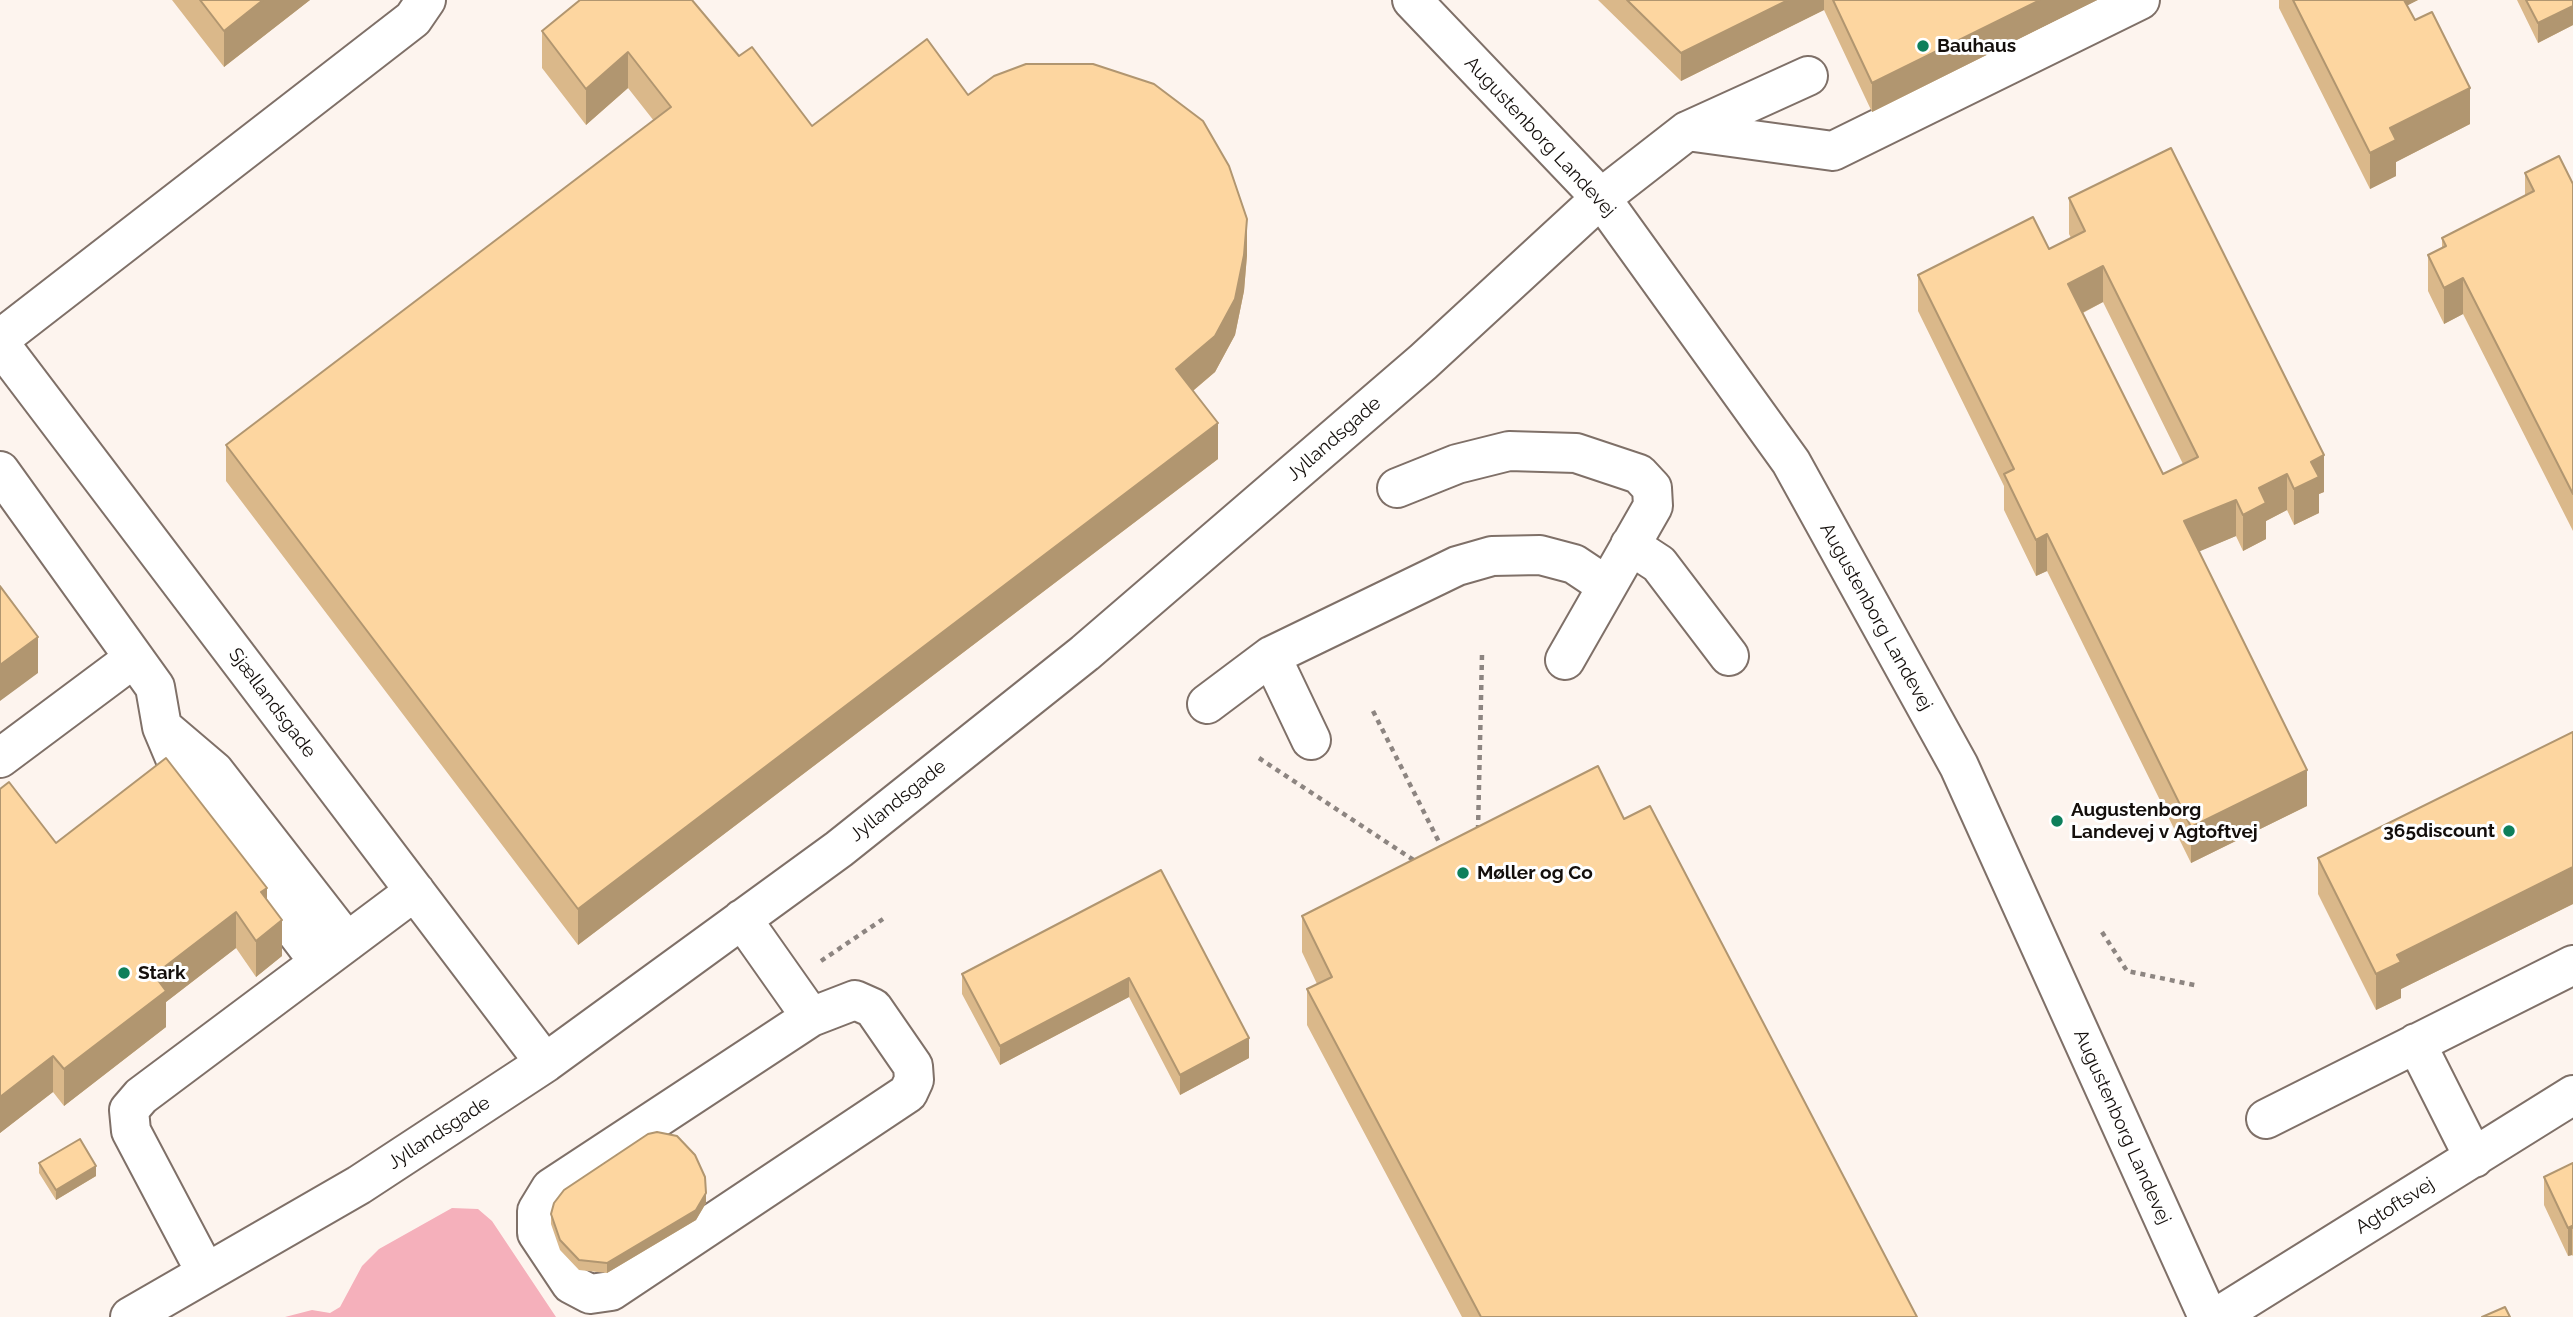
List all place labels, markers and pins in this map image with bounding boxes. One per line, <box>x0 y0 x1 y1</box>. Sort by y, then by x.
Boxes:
place label: Bauhaus <box>1937 35 2016 57</box>
marker: Bauhaus <box>1915 38 1931 54</box>
place label: Augustenborg Landevej v Agtoftvej <box>2071 799 2258 843</box>
marker: Augustenborg Landevej v Agtoftvej <box>2049 813 2065 829</box>
place label: 365discount <box>2383 820 2495 842</box>
marker: 365discount <box>2501 823 2517 839</box>
place label: Møller og Co <box>1477 862 1593 884</box>
marker: Møller og Co <box>1455 865 1471 881</box>
place label: Stark <box>138 962 186 984</box>
marker: Stark <box>116 965 132 981</box>

